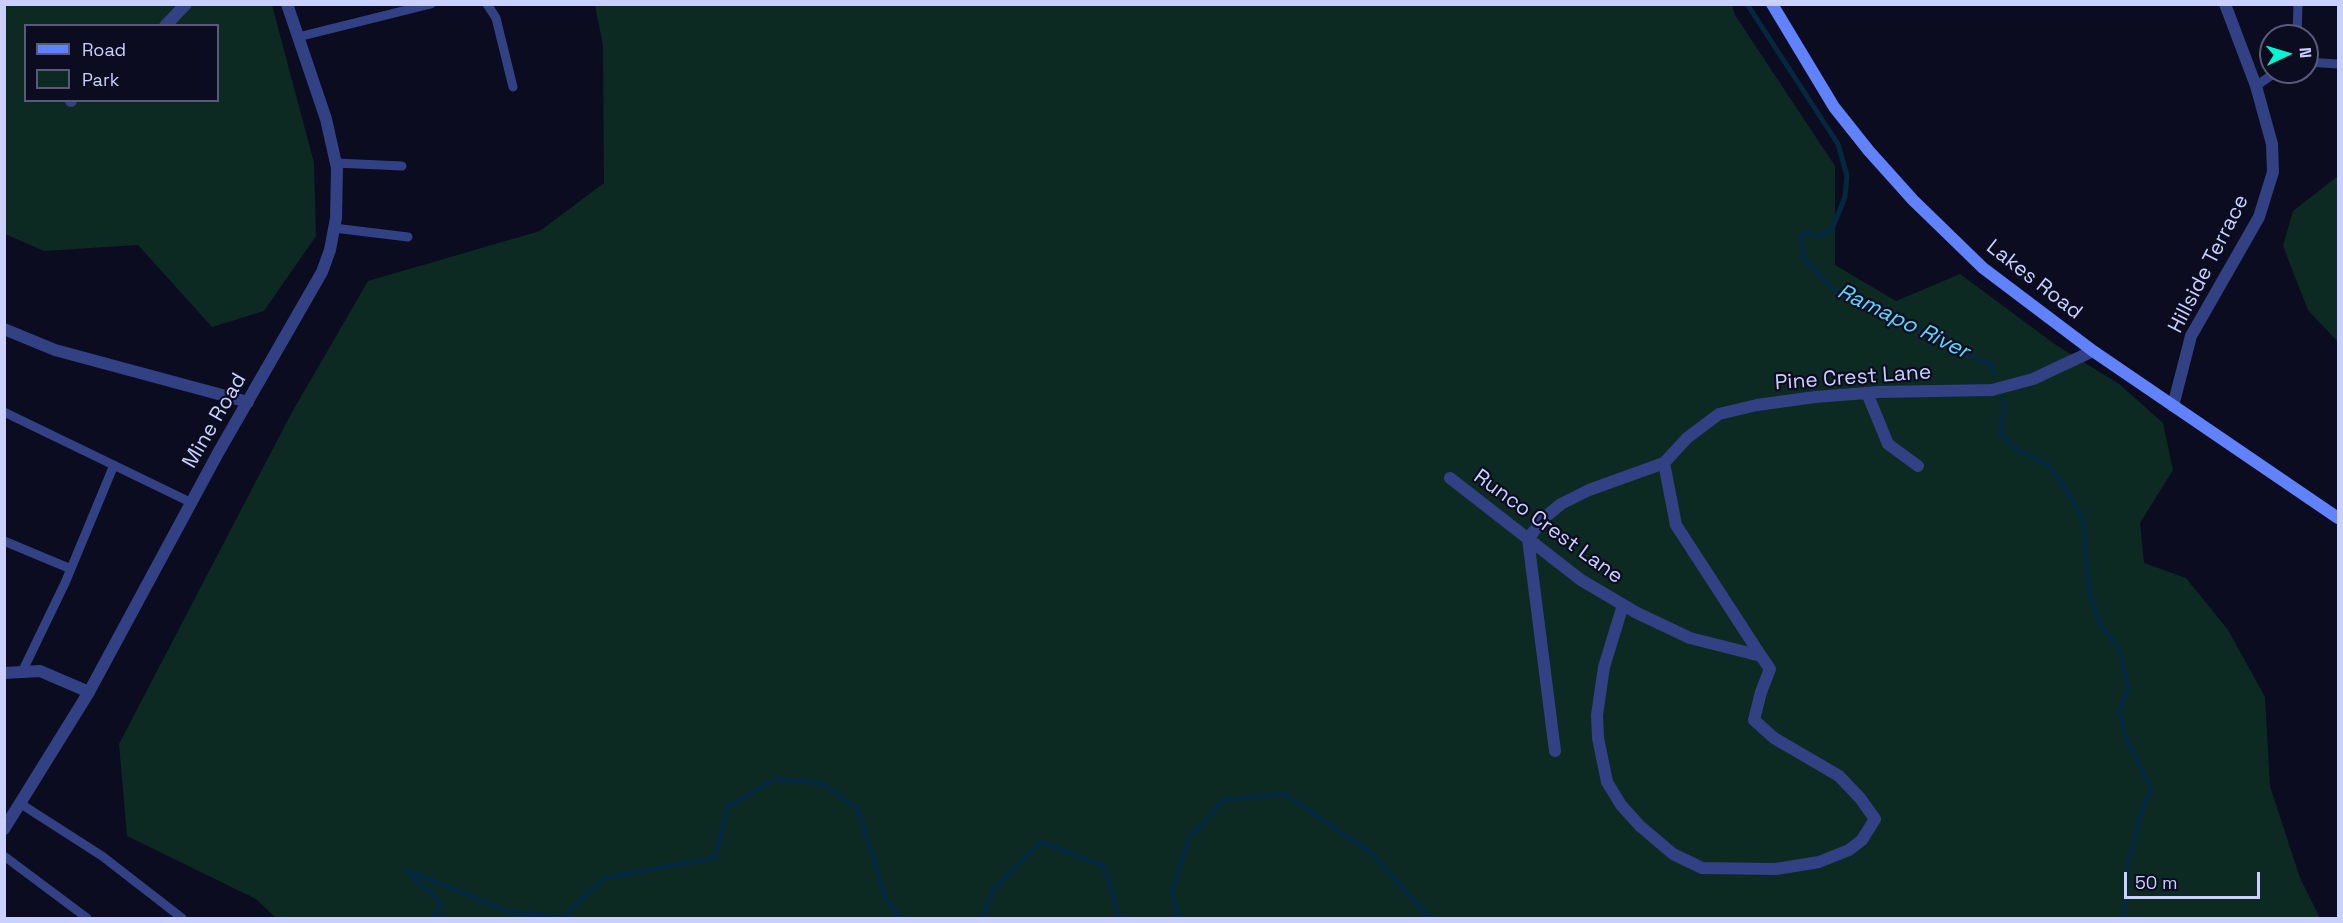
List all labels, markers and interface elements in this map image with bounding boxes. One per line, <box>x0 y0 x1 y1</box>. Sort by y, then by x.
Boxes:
legend <box>24 24 219 102</box>
north arrow <box>2259 24 2319 84</box>
text: Road <box>82 38 126 61</box>
text: N <box>2295 47 2316 59</box>
text: Park <box>82 68 119 91</box>
street label: Hillside Terrace <box>2163 191 2255 337</box>
street label: Lakes Road <box>1981 235 2087 325</box>
water label: Ramapo River <box>1833 279 1973 365</box>
street label: Pine Crest Lane <box>1774 360 1932 396</box>
street label: Mine Road <box>178 369 252 473</box>
street label: Runco Crest Lane <box>1469 464 1627 590</box>
scale bar <box>2127 860 2264 898</box>
text: 50 m <box>2135 871 2177 894</box>

